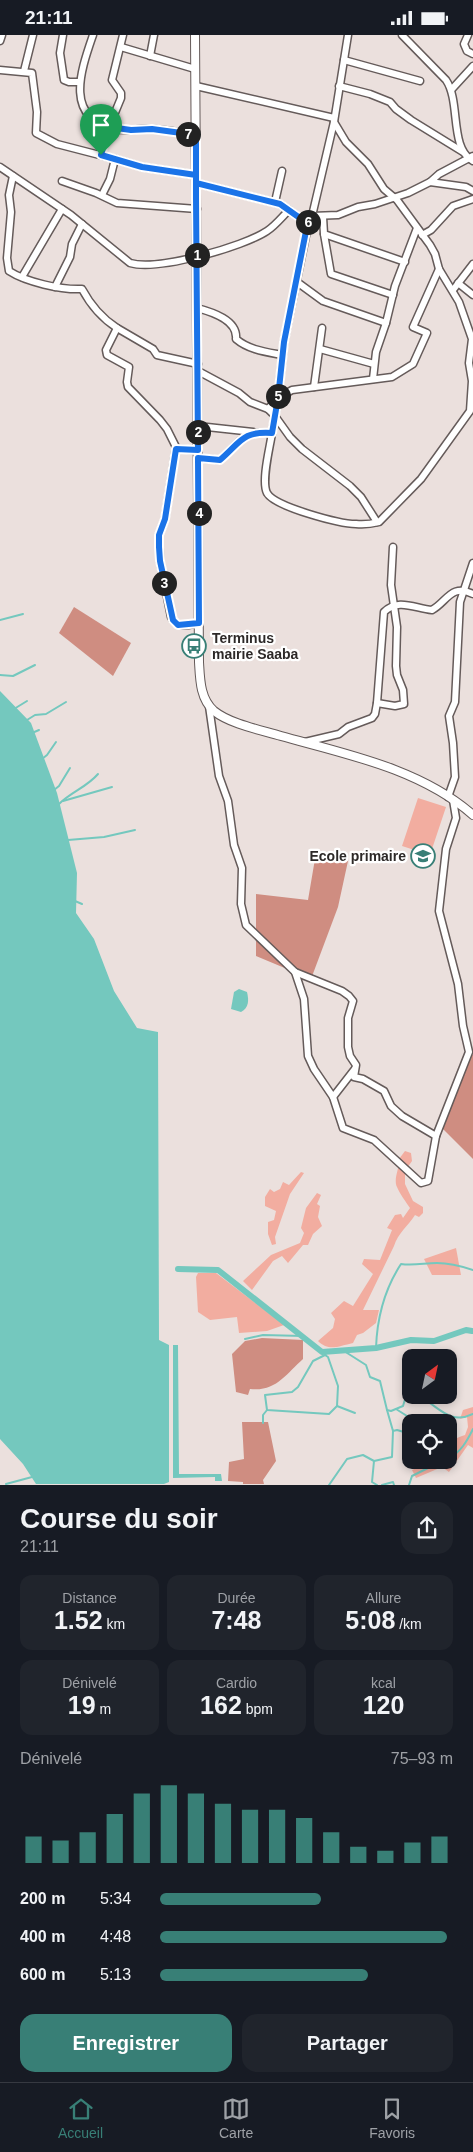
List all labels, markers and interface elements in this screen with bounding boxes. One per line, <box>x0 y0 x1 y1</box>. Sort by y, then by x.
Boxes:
text: 21:11 <box>25 7 73 28</box>
pin <box>80 104 122 155</box>
icon: arrive <box>87 111 115 139</box>
pin: 7 <box>176 121 200 147</box>
text: 7 <box>185 126 192 142</box>
pin: 6 <box>296 209 320 235</box>
text: 6 <box>305 214 312 230</box>
pin: 1 <box>184 243 210 267</box>
text: 1 <box>194 247 201 263</box>
pin: 5 <box>266 383 290 409</box>
text: 5 <box>275 388 282 404</box>
pin: 2 <box>186 419 210 445</box>
text: 2 <box>195 424 202 440</box>
pin: 4 <box>186 501 212 525</box>
text: 4 <box>196 505 203 521</box>
pin: 3 <box>152 571 176 595</box>
text: 3 <box>161 575 168 591</box>
place label: Terminus mairie Saaba <box>212 630 299 662</box>
bus stop icon: Terminus mairie Saaba <box>181 633 207 659</box>
school or university icon: Ecole primaire <box>410 843 436 869</box>
place label: Ecole primaire <box>310 848 406 864</box>
north arrow <box>402 1349 458 1404</box>
map controls <box>402 1349 457 1469</box>
button: locate <box>402 1414 457 1469</box>
button: share <box>401 1502 453 1554</box>
text: Course du soir <box>20 1503 218 1534</box>
text: 21:11 <box>20 1538 59 1555</box>
text: Distance <box>62 1590 117 1606</box>
text: Durée <box>217 1590 256 1606</box>
text: Allure <box>366 1590 401 1606</box>
text: 1.52 <box>54 1606 103 1634</box>
text: 7:48 <box>211 1606 262 1634</box>
text: 5:08 <box>345 1606 395 1634</box>
text: km <box>103 1616 125 1632</box>
text: /km <box>395 1616 422 1632</box>
text: Dénivelé <box>62 1675 117 1691</box>
text: Cardio <box>216 1675 257 1691</box>
text: kcal <box>371 1675 396 1691</box>
text: 19 <box>68 1691 96 1719</box>
text: 162 <box>200 1691 242 1719</box>
text: 120 <box>363 1691 404 1719</box>
text: m <box>96 1701 111 1717</box>
text: bpm <box>242 1701 273 1717</box>
text: Dénivelé <box>20 1750 82 1767</box>
text: 75–93 m <box>391 1750 453 1767</box>
text: 200 m <box>20 1890 65 1907</box>
text: 5:34 <box>100 1890 131 1907</box>
text: 400 m <box>20 1928 65 1945</box>
text: 4:48 <box>100 1928 131 1945</box>
text: 600 m <box>20 1966 65 1983</box>
text: 5:13 <box>100 1966 131 1983</box>
button: Enregistrer <box>20 2014 232 2072</box>
button: Partager <box>242 2014 453 2072</box>
tab: Accueil <box>58 2095 103 2141</box>
tab: Carte <box>219 2095 253 2141</box>
tab: Favoris <box>369 2095 415 2141</box>

